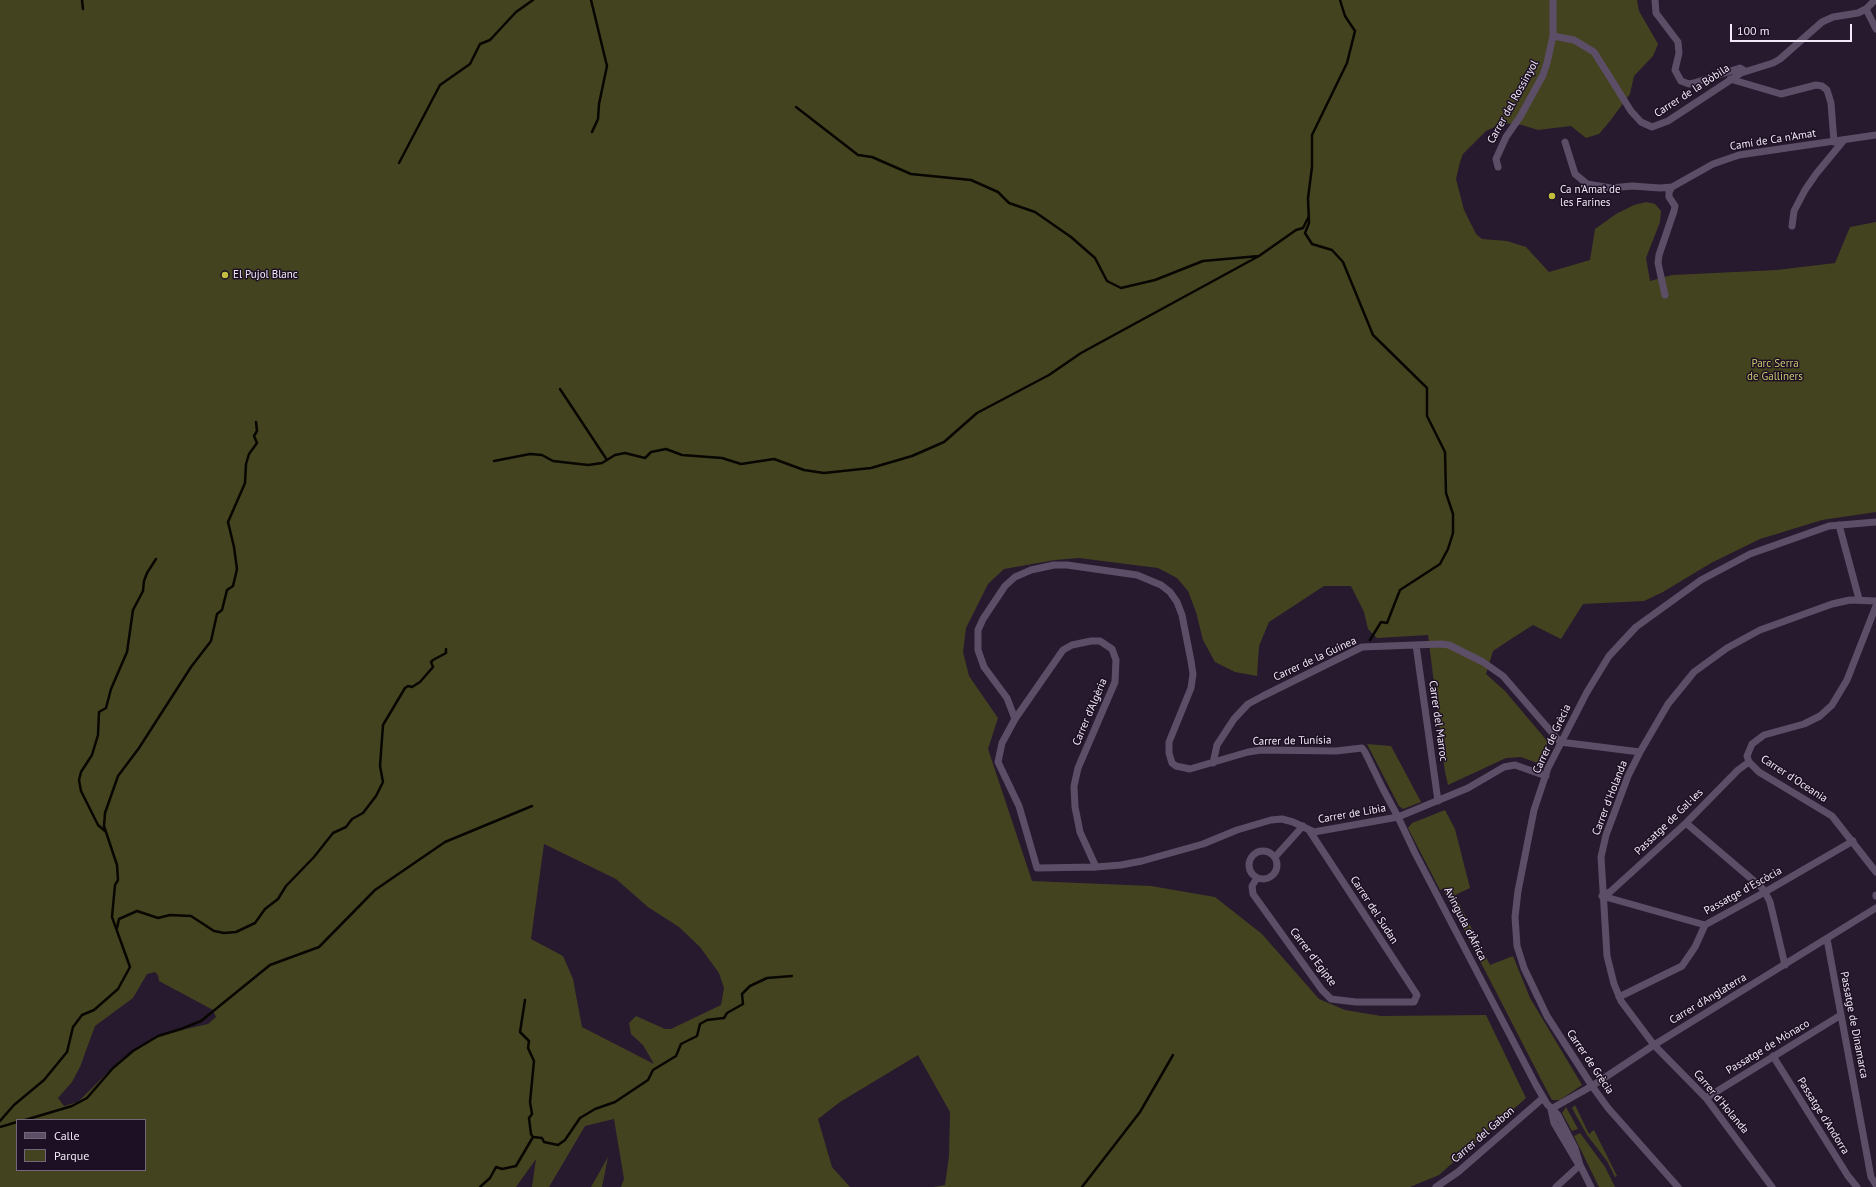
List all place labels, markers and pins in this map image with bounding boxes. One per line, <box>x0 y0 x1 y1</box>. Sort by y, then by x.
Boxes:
place label: Ca n'Amat de les Farines <box>1560 183 1621 209</box>
marker: Ca n'Amat de les Farines <box>1547 191 1557 201</box>
place label: El Pujol Blanc <box>233 268 298 282</box>
marker: El Pujol Blanc <box>220 270 230 280</box>

